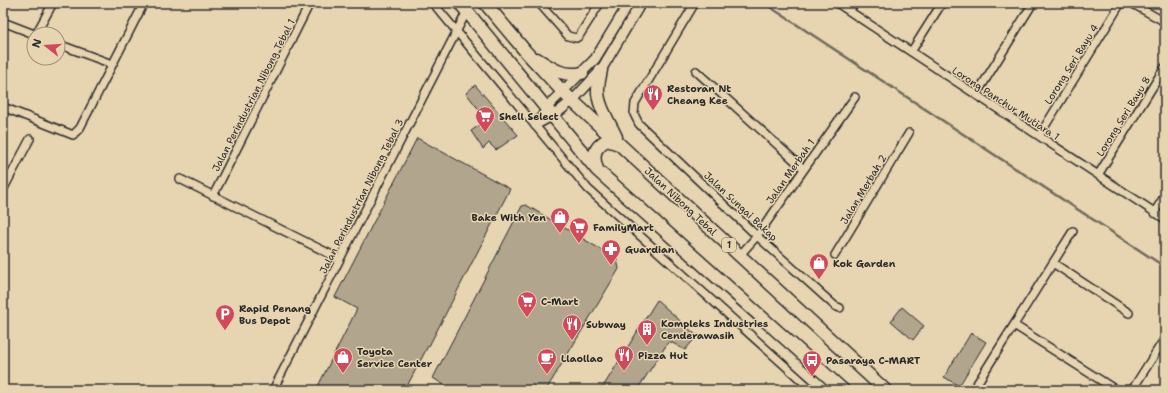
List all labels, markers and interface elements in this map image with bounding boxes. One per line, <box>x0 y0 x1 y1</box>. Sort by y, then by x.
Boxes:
street label: Jalan Perindustrian Nibong Tebal 1 <box>209 17 298 174</box>
street label: Lorong Seri Bayu 4 <box>1041 22 1101 107</box>
north arrow <box>26 26 66 66</box>
text: N <box>28 37 45 50</box>
street label: Lorong Panchur Mutiara 1 <box>950 64 1062 143</box>
street label: Lorong Seri Bayu 8 <box>1093 74 1153 159</box>
place label: Restoran Nt Cheang Kee <box>667 82 731 107</box>
restaurant icon: Restoran Nt Cheang Kee <box>642 83 664 111</box>
supermarket icon: Shell Select <box>474 105 496 133</box>
place label: Shell Select <box>499 110 559 123</box>
street label: Jalan Perindustrian Nibong Tebal 3 <box>317 117 406 276</box>
street label: Jalan Merbah 1 <box>763 136 818 206</box>
street label: Jalan Merbah 2 <box>838 152 889 226</box>
street label: Jalan Nibong Tebal <box>642 164 720 238</box>
street label: Jalan Sungai Bakap <box>701 169 780 244</box>
shop icon: Bake With Yen <box>549 206 571 234</box>
place label: Bake With Yen <box>472 211 546 224</box>
supermarket icon: FamilyMart <box>568 216 590 244</box>
place label: FamilyMart <box>593 221 654 234</box>
pharmacy icon: Guardian <box>600 238 622 266</box>
road number: 1 <box>722 238 736 252</box>
place label: Guardian <box>625 243 675 256</box>
shop icon: Kok Garden <box>808 252 830 280</box>
place label: Kok Garden <box>833 257 896 270</box>
supermarket icon: C-Mart <box>516 290 538 318</box>
place label: C-Mart <box>541 295 579 308</box>
place label: Rapid Penang Bus Depot <box>239 302 311 327</box>
parking icon: Rapid Penang Bus Depot <box>214 303 236 331</box>
restaurant icon: Subway <box>561 313 583 341</box>
place label: Kompleks Industries Cenderawasih <box>661 317 768 342</box>
place label: Subway <box>586 318 626 331</box>
building icon: Kompleks Industries Cenderawasih <box>636 318 658 346</box>
restaurant icon: Pizza Hut <box>613 344 635 372</box>
place label: Toyota Service Center <box>357 345 433 370</box>
shop icon: Toyota Service Center <box>332 346 354 374</box>
cafe icon: Llaollao <box>536 347 558 375</box>
place label: Pizza Hut <box>638 349 688 362</box>
bus stop icon: Pasaraya C-MART <box>801 349 823 377</box>
place label: Llaollao <box>561 352 604 365</box>
place label: Pasaraya C-MART <box>826 354 921 367</box>

